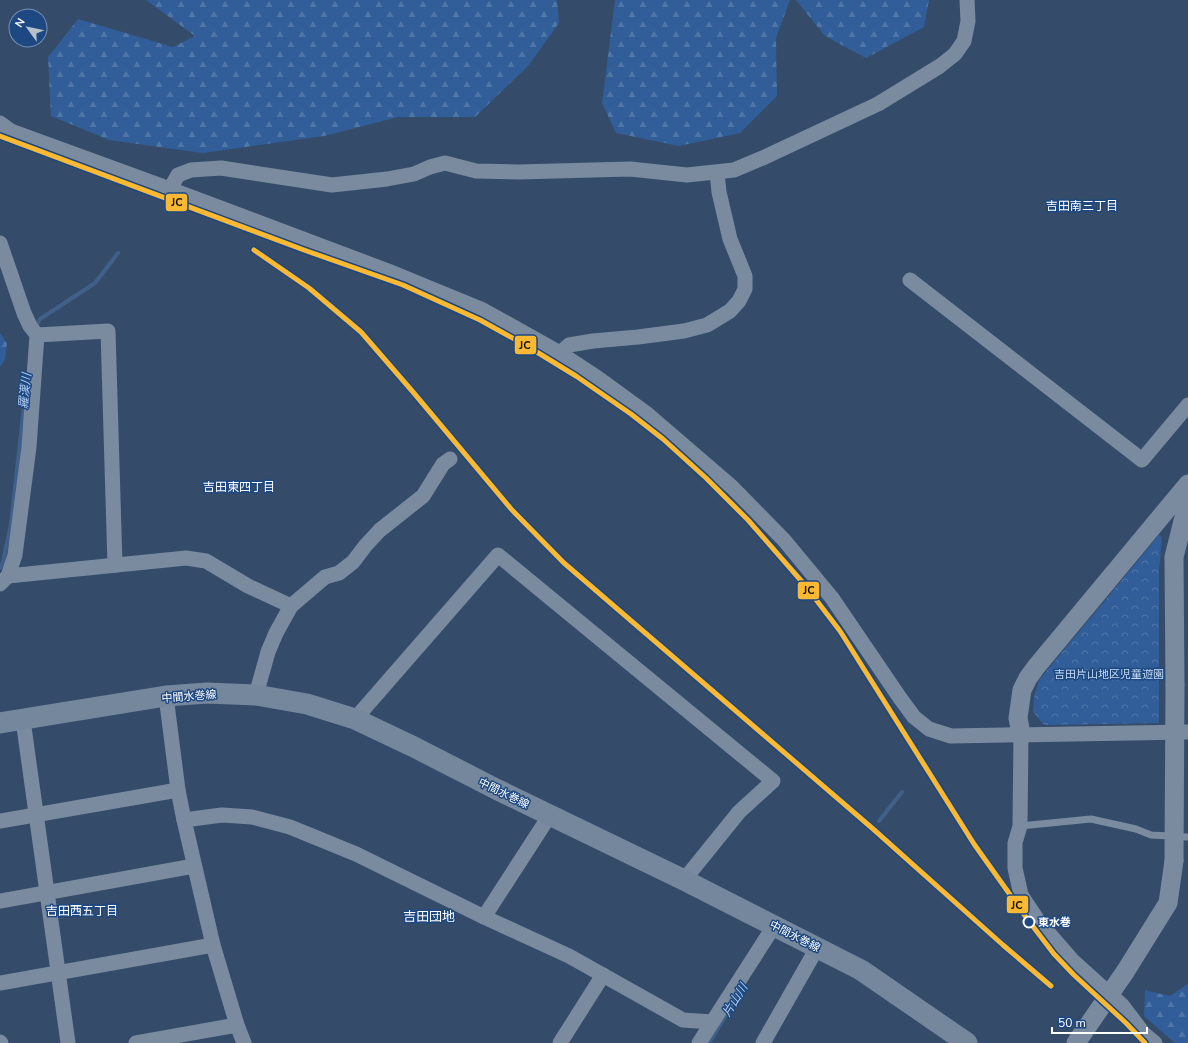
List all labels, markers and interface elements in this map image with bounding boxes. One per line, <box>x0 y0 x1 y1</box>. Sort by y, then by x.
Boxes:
north arrow <box>8 8 48 48</box>
text: N <box>12 15 29 30</box>
line badge: JC <box>165 193 188 212</box>
text: JC <box>170 195 183 210</box>
district label: 吉田南三丁目 <box>1046 198 1118 214</box>
line badge: JC <box>514 335 537 355</box>
text: JC <box>518 338 531 353</box>
water label: 羅漢川 <box>15 370 35 410</box>
district label: 吉田東四丁目 <box>203 479 275 495</box>
line badge: JC <box>797 581 820 600</box>
text: JC <box>802 583 815 598</box>
park label: 吉田片山地区児童遊園 <box>1054 667 1164 682</box>
street label: 中間水巻線 <box>161 687 217 706</box>
street label: 中間水巻線 <box>476 775 532 812</box>
line badge: JC <box>1006 895 1029 914</box>
text: JC <box>1010 898 1023 913</box>
district label: 吉田西五丁目 <box>46 903 118 919</box>
district label: 吉田団地 <box>403 908 455 926</box>
marker: 東水巻 <box>1022 915 1036 929</box>
place label: 東水巻 <box>1038 915 1071 930</box>
street label: 中間水巻線 <box>767 917 823 956</box>
water label: 片山川 <box>719 979 752 1020</box>
scale bar <box>1052 1009 1147 1035</box>
text: 50 m <box>1058 1015 1086 1031</box>

